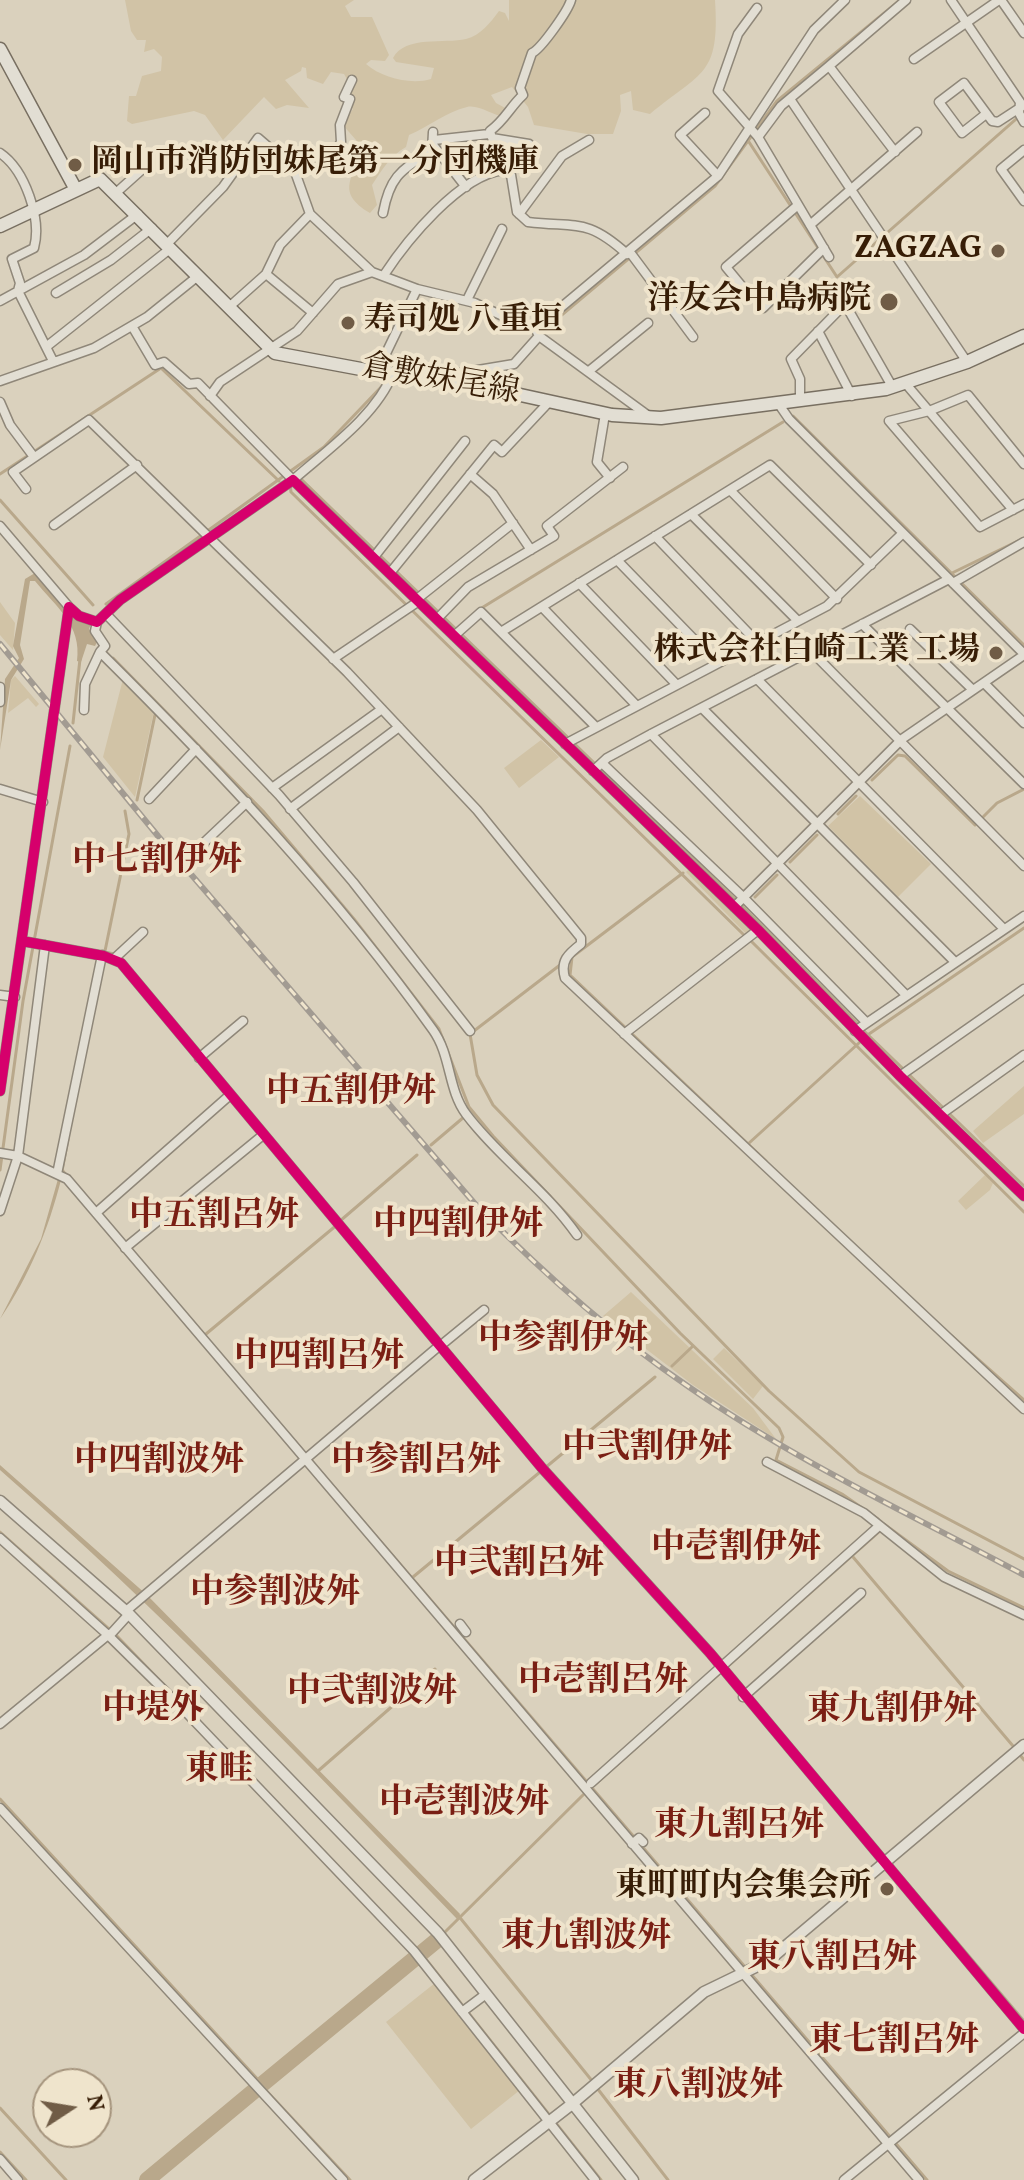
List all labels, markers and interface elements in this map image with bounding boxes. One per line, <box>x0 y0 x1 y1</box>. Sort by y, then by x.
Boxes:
place label: 岡山市消防団妹尾第一分団機庫 <box>91 146 539 184</box>
marker: 岡山市消防団妹尾第一分団機庫 <box>66 156 84 174</box>
place label: ZAGZAG <box>854 232 982 270</box>
marker: ZAGZAG <box>989 242 1007 260</box>
place label: 洋友会中島病院 <box>647 283 871 321</box>
marker: 洋友会中島病院 <box>878 291 900 313</box>
place label: 寿司処 八重垣 <box>364 304 562 342</box>
marker: 寿司処 八重垣 <box>339 314 357 332</box>
street label: 倉敷妹尾線 <box>358 349 522 415</box>
place label: 株式会社白崎工業 工場 <box>654 634 980 672</box>
marker: 株式会社白崎工業 工場 <box>987 644 1005 662</box>
district label: 中七割伊舛 <box>72 844 242 884</box>
district label: 中五割伊舛 <box>266 1075 436 1115</box>
district label: 中五割呂舛 <box>129 1199 299 1239</box>
district label: 中四割伊舛 <box>373 1208 543 1248</box>
district label: 中参割伊舛 <box>478 1322 648 1362</box>
district label: 中四割呂舛 <box>234 1340 404 1380</box>
district label: 中弐割伊舛 <box>562 1431 732 1471</box>
district label: 中四割波舛 <box>74 1444 244 1484</box>
district label: 中参割呂舛 <box>331 1444 501 1484</box>
district label: 中壱割伊舛 <box>651 1531 821 1571</box>
district label: 中弐割呂舛 <box>434 1547 604 1587</box>
district label: 中参割波舛 <box>190 1576 360 1616</box>
district label: 中壱割呂舛 <box>518 1664 688 1704</box>
district label: 中弐割波舛 <box>287 1675 457 1715</box>
district label: 中堤外 <box>102 1692 204 1732</box>
district label: 東九割伊舛 <box>807 1693 977 1733</box>
district label: 東畦 <box>185 1753 253 1793</box>
district label: 中壱割波舛 <box>379 1786 549 1826</box>
district label: 東九割呂舛 <box>654 1809 824 1849</box>
place label: 東町町内会集会所 <box>615 1870 871 1908</box>
marker: 東町町内会集会所 <box>878 1880 896 1898</box>
district label: 東九割波舛 <box>501 1920 671 1960</box>
district label: 東八割呂舛 <box>747 1941 917 1981</box>
district label: 東七割呂舛 <box>809 2024 979 2064</box>
north arrow <box>32 2068 112 2148</box>
district label: 東八割波舛 <box>613 2069 783 2109</box>
text: N <box>77 2092 111 2114</box>

